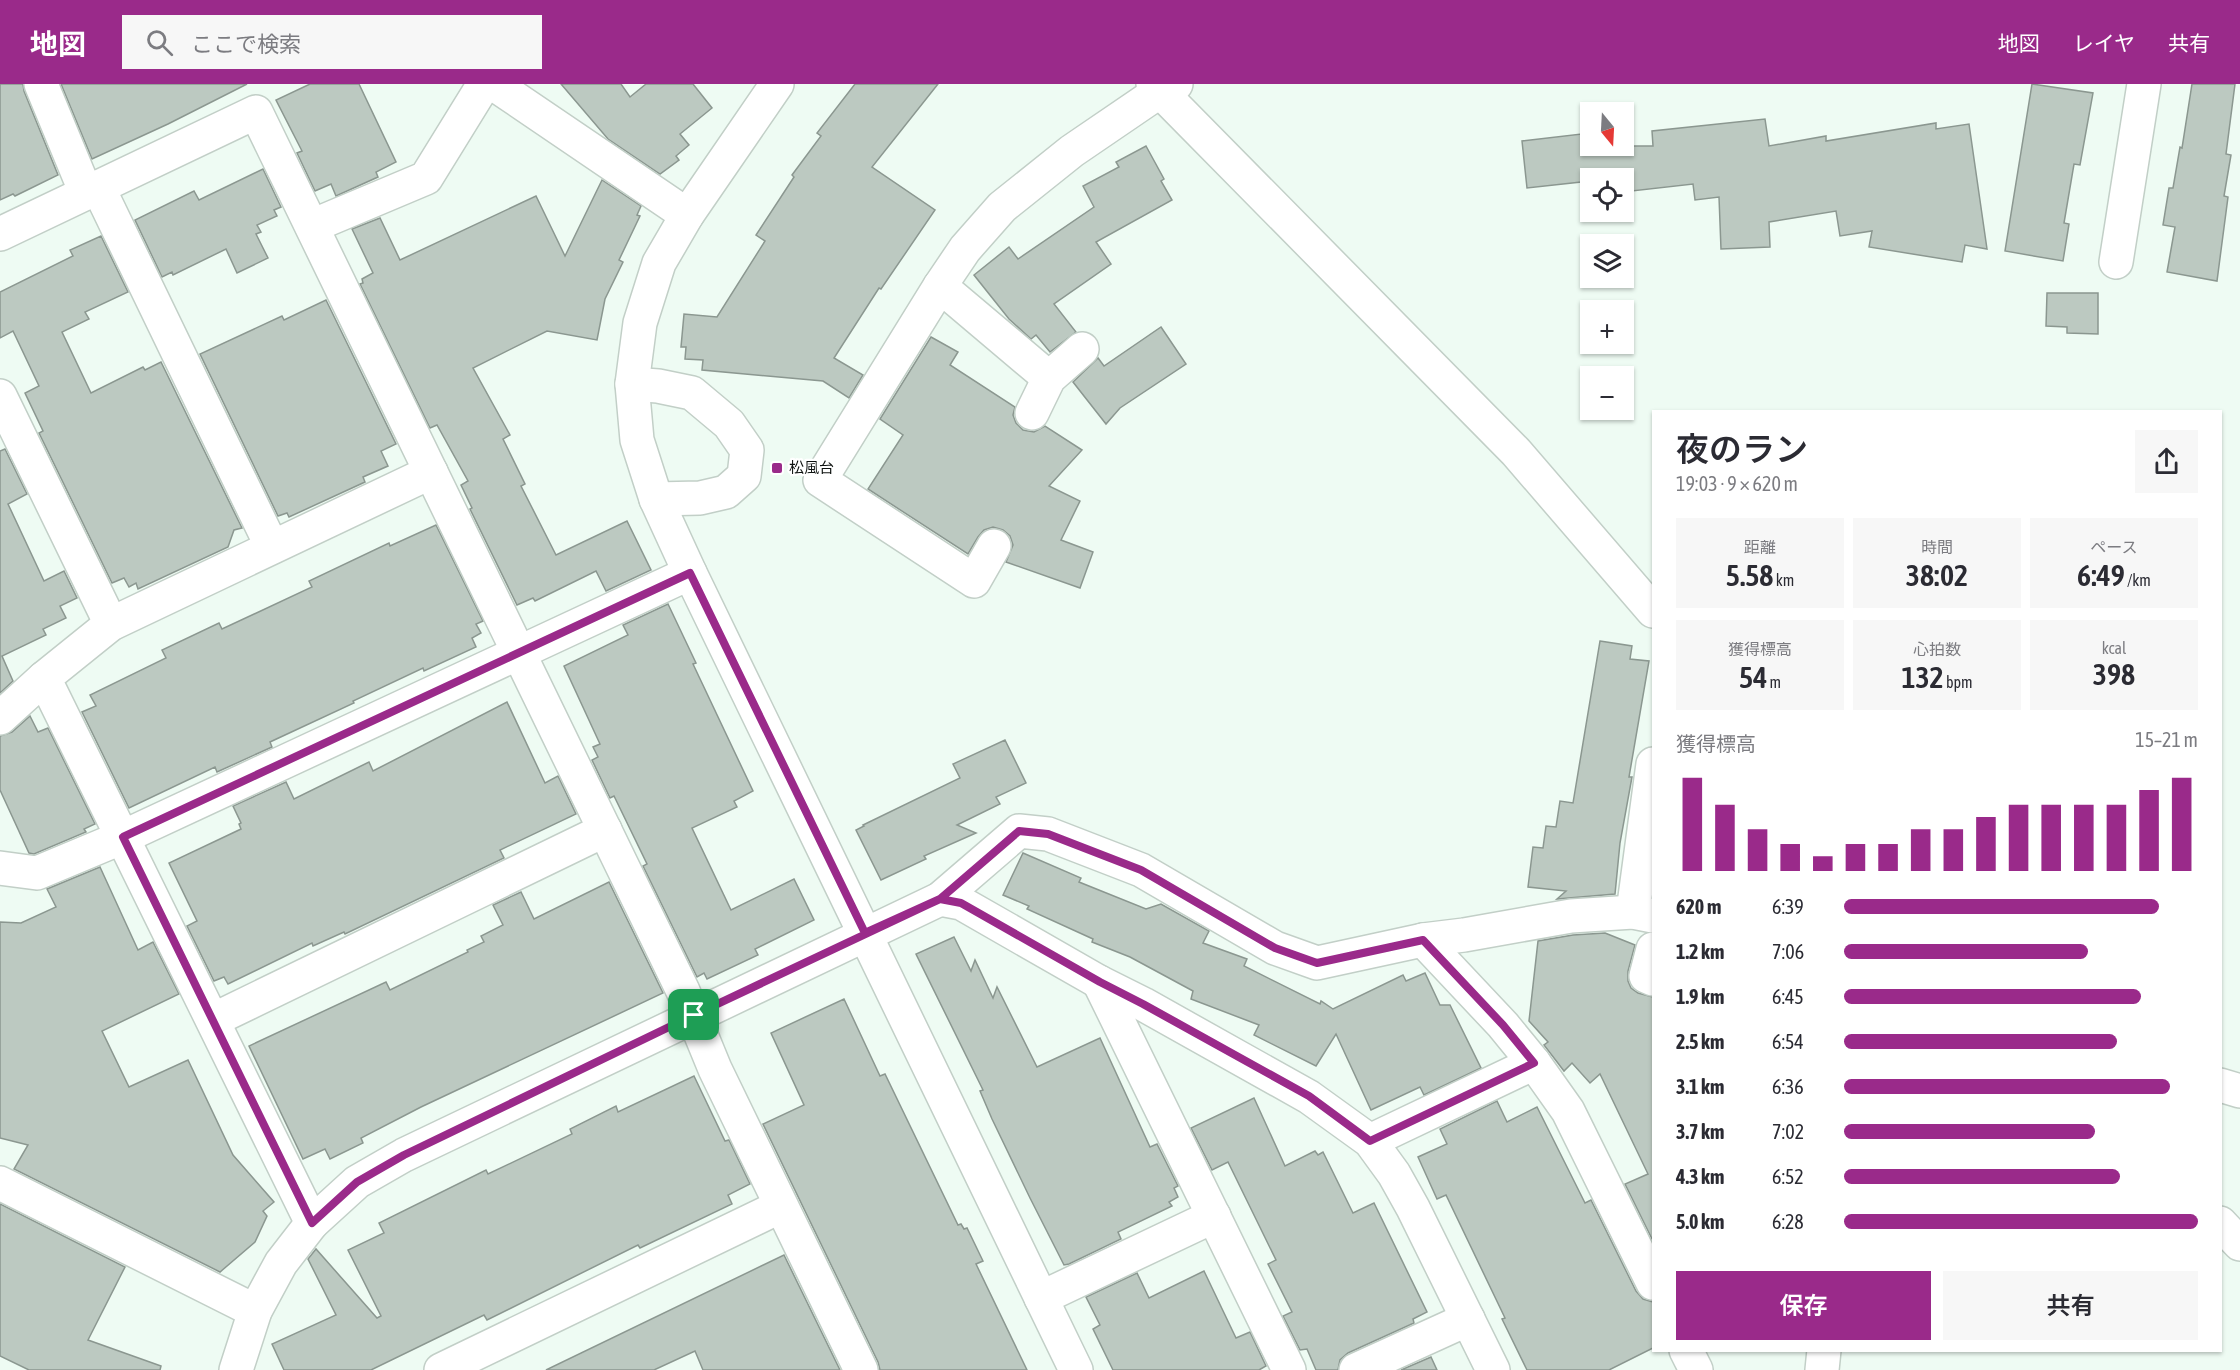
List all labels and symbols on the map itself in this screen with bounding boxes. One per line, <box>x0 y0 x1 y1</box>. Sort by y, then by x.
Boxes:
north arrow <box>1580 102 1634 156</box>
place label: 松風台 <box>789 459 834 476</box>
marker: 松風台 <box>770 461 784 475</box>
pin <box>668 989 719 1040</box>

